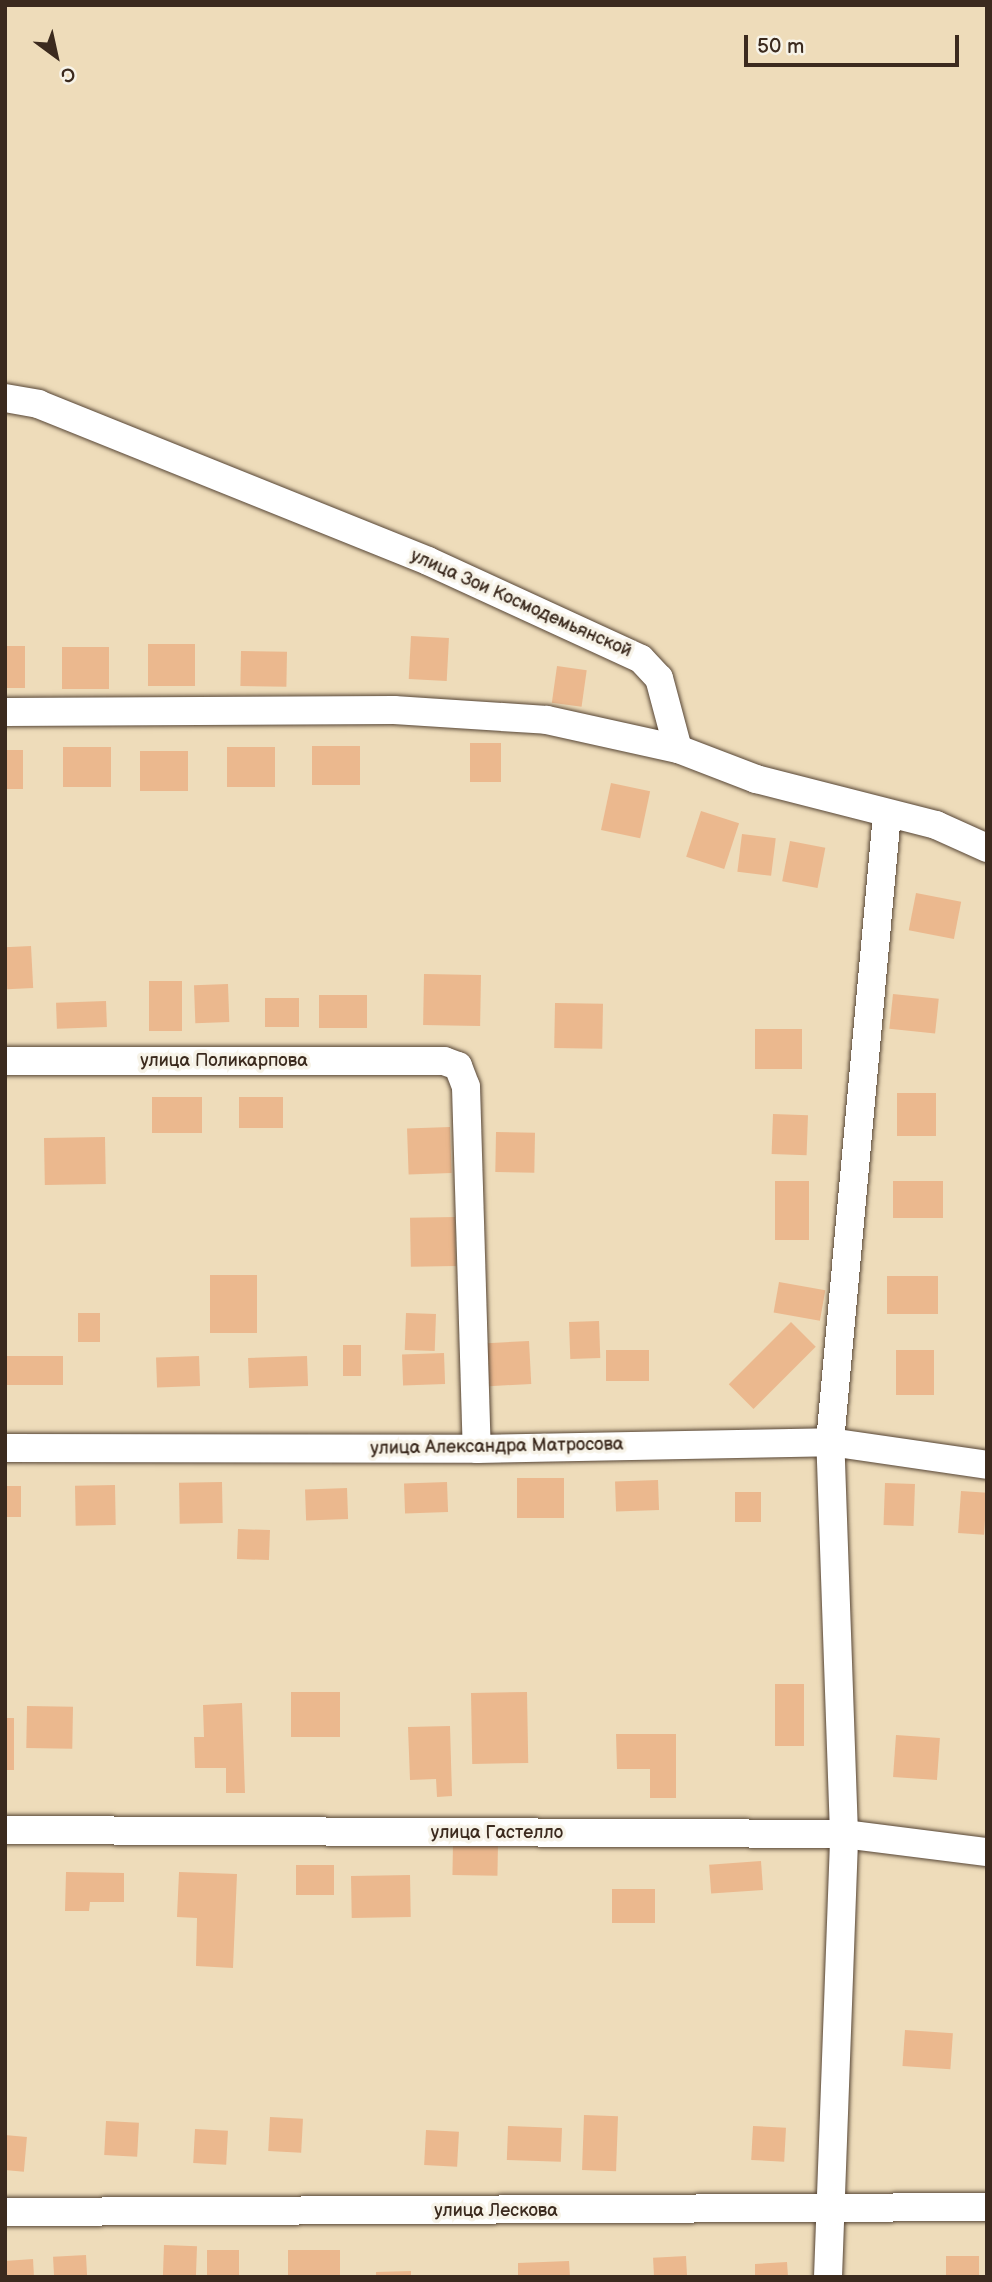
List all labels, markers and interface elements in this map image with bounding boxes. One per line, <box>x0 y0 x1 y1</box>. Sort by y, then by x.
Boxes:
north arrow <box>21 21 91 91</box>
scale bar <box>747 21 962 65</box>
text: 50 m <box>757 34 804 59</box>
text: С <box>56 61 80 87</box>
street label: улица Зои Космодемьянской <box>407 545 635 663</box>
street label: улица Поликарпова <box>140 1050 308 1072</box>
street label: улица Александра Матросова <box>370 1434 624 1460</box>
street label: улица Гастелло <box>431 1822 563 1844</box>
street label: улица Лескова <box>434 2200 558 2222</box>

